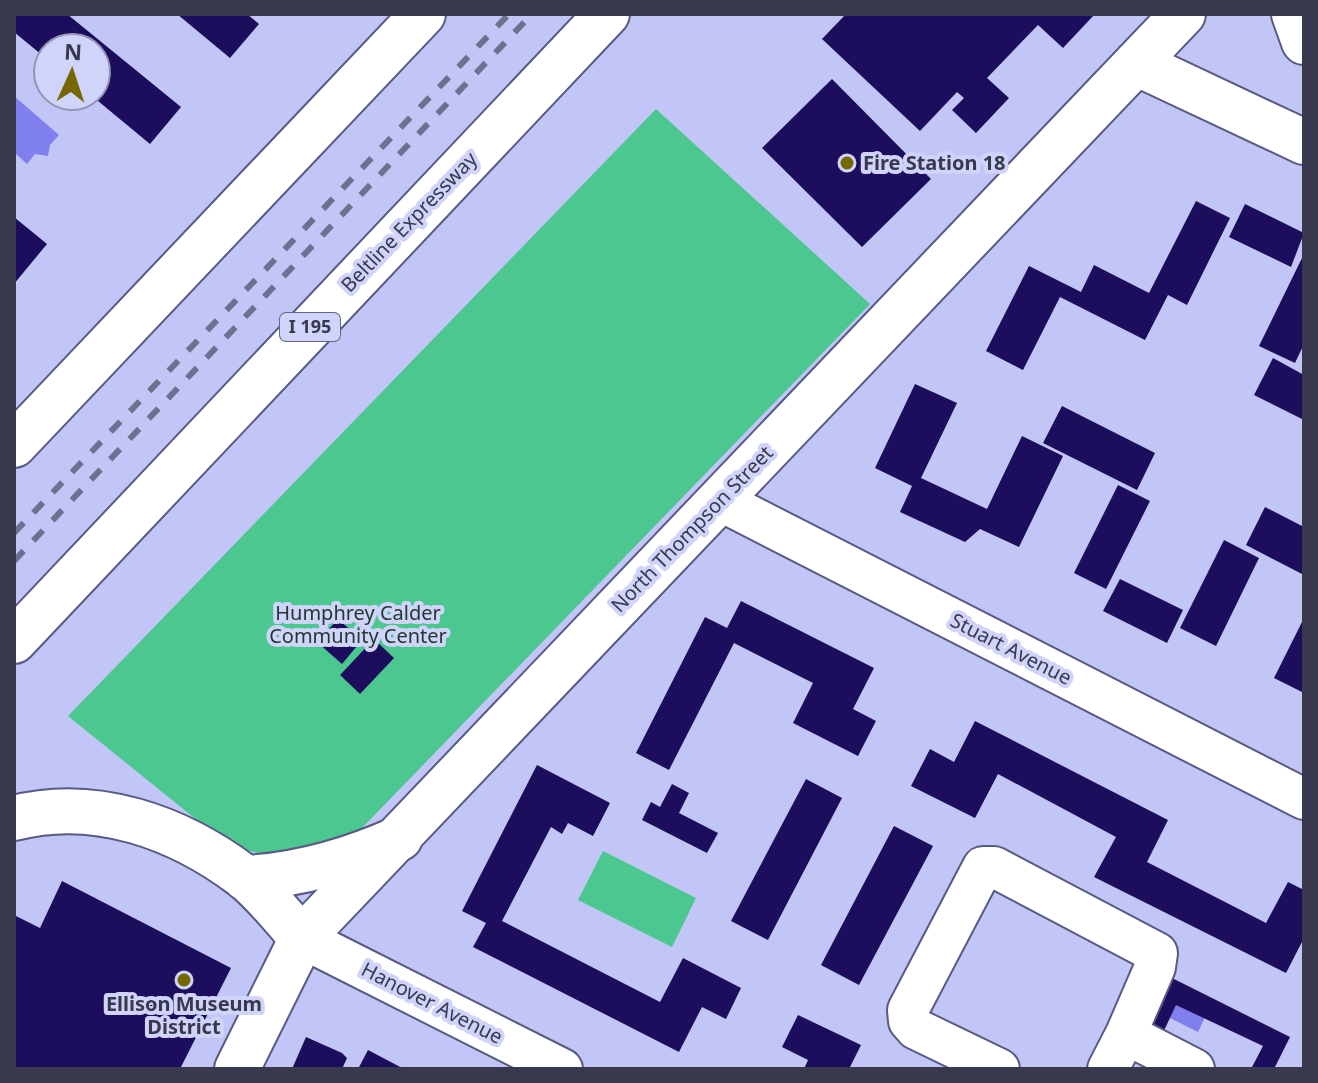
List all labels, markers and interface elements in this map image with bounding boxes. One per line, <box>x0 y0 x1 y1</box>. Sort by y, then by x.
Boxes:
north arrow <box>32 32 112 112</box>
text: N <box>63 36 83 66</box>
street label: Beltline Expressway <box>335 145 483 298</box>
place label: Fire Station 18 <box>863 149 1006 176</box>
marker: Fire Station 18 <box>838 154 856 172</box>
road number: I 195 <box>280 313 340 341</box>
street label: North Thompson Street <box>605 439 778 618</box>
park label: Humphrey Calder Community Center <box>269 599 447 649</box>
street label: Stuart Avenue <box>946 606 1076 691</box>
street label: Hanover Avenue <box>357 955 508 1050</box>
marker: Ellison Museum District <box>175 971 193 989</box>
place label: Ellison Museum District <box>106 990 262 1040</box>

